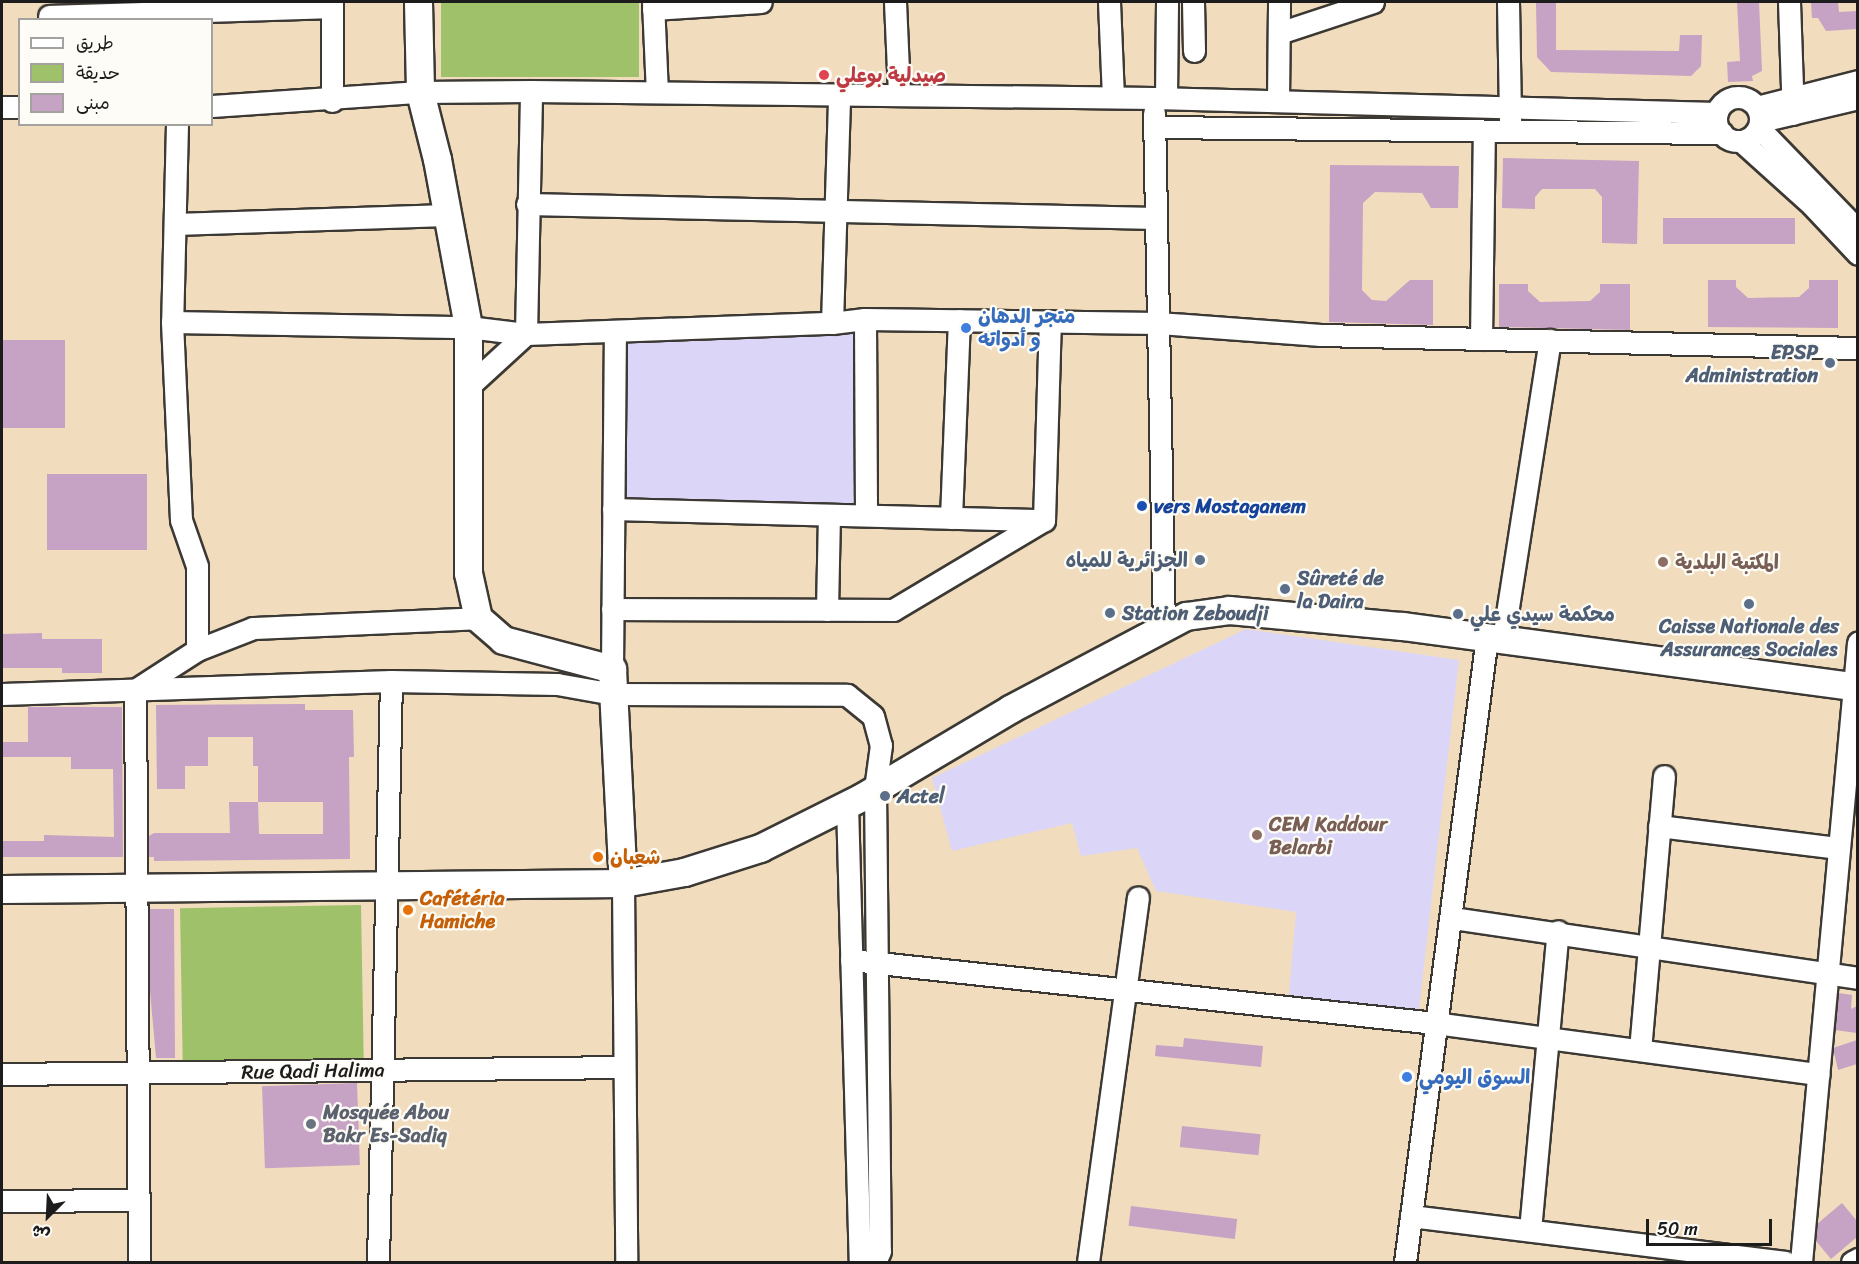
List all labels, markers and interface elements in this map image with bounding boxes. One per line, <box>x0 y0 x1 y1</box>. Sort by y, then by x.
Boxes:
legend <box>18 18 213 126</box>
text: طريق <box>76 27 114 59</box>
text: حديقة <box>76 57 120 89</box>
place label: صيدلية بوعلي <box>836 63 946 87</box>
marker: صيدلية بوعلي <box>817 68 831 82</box>
text: مبنى <box>76 87 110 119</box>
place label: متجر الدهان و أدواته <box>978 304 1075 351</box>
marker: متجر الدهان و أدواته <box>959 321 973 335</box>
place label: EPSP Administration <box>1686 340 1818 387</box>
marker: EPSP Administration <box>1823 356 1837 370</box>
place label: vers Mostaganem <box>1154 494 1306 518</box>
marker: vers Mostaganem <box>1135 499 1149 513</box>
place label: الجزائرية للمياه <box>1066 548 1188 572</box>
place label: المكتبة البلدية <box>1675 550 1779 574</box>
marker: الجزائرية للمياه <box>1193 553 1207 567</box>
marker: المكتبة البلدية <box>1656 555 1670 569</box>
place label: Sûreté de la Daira <box>1297 566 1384 613</box>
marker: Sûreté de la Daira <box>1278 582 1292 596</box>
marker: Caisse Nationale des Assurances Sociales <box>1742 597 1756 611</box>
place label: Station Zeboudji <box>1122 601 1268 625</box>
place label: محكمة سيدي علي <box>1470 602 1615 626</box>
marker: Station Zeboudji <box>1103 606 1117 620</box>
marker: محكمة سيدي علي <box>1451 607 1465 621</box>
place label: Caisse Nationale des Assurances Sociales <box>1658 614 1840 661</box>
place label: Actel <box>897 784 945 808</box>
marker: Actel <box>878 789 892 803</box>
place label: CEM Kaddour Belarbi <box>1269 812 1387 859</box>
marker: CEM Kaddour Belarbi <box>1250 828 1264 842</box>
place label: شعبان <box>610 845 660 869</box>
marker: شعبان <box>591 850 605 864</box>
place label: Cafétéria Hamiche <box>420 886 504 933</box>
marker: Cafétéria Hamiche <box>401 903 415 917</box>
street label: Rue Qadi Halima <box>241 1058 385 1084</box>
place label: السوق اليومي <box>1419 1065 1530 1089</box>
marker: السوق اليومي <box>1400 1070 1414 1084</box>
place label: Mosquée Abou Bakr Es-Sadiq <box>323 1100 449 1147</box>
marker: Mosquée Abou Bakr Es-Sadiq <box>304 1117 318 1131</box>
north arrow <box>18 1186 78 1246</box>
scale bar <box>1649 1207 1775 1245</box>
text: 50 m <box>1657 1213 1698 1245</box>
text: ش <box>27 1216 54 1250</box>

